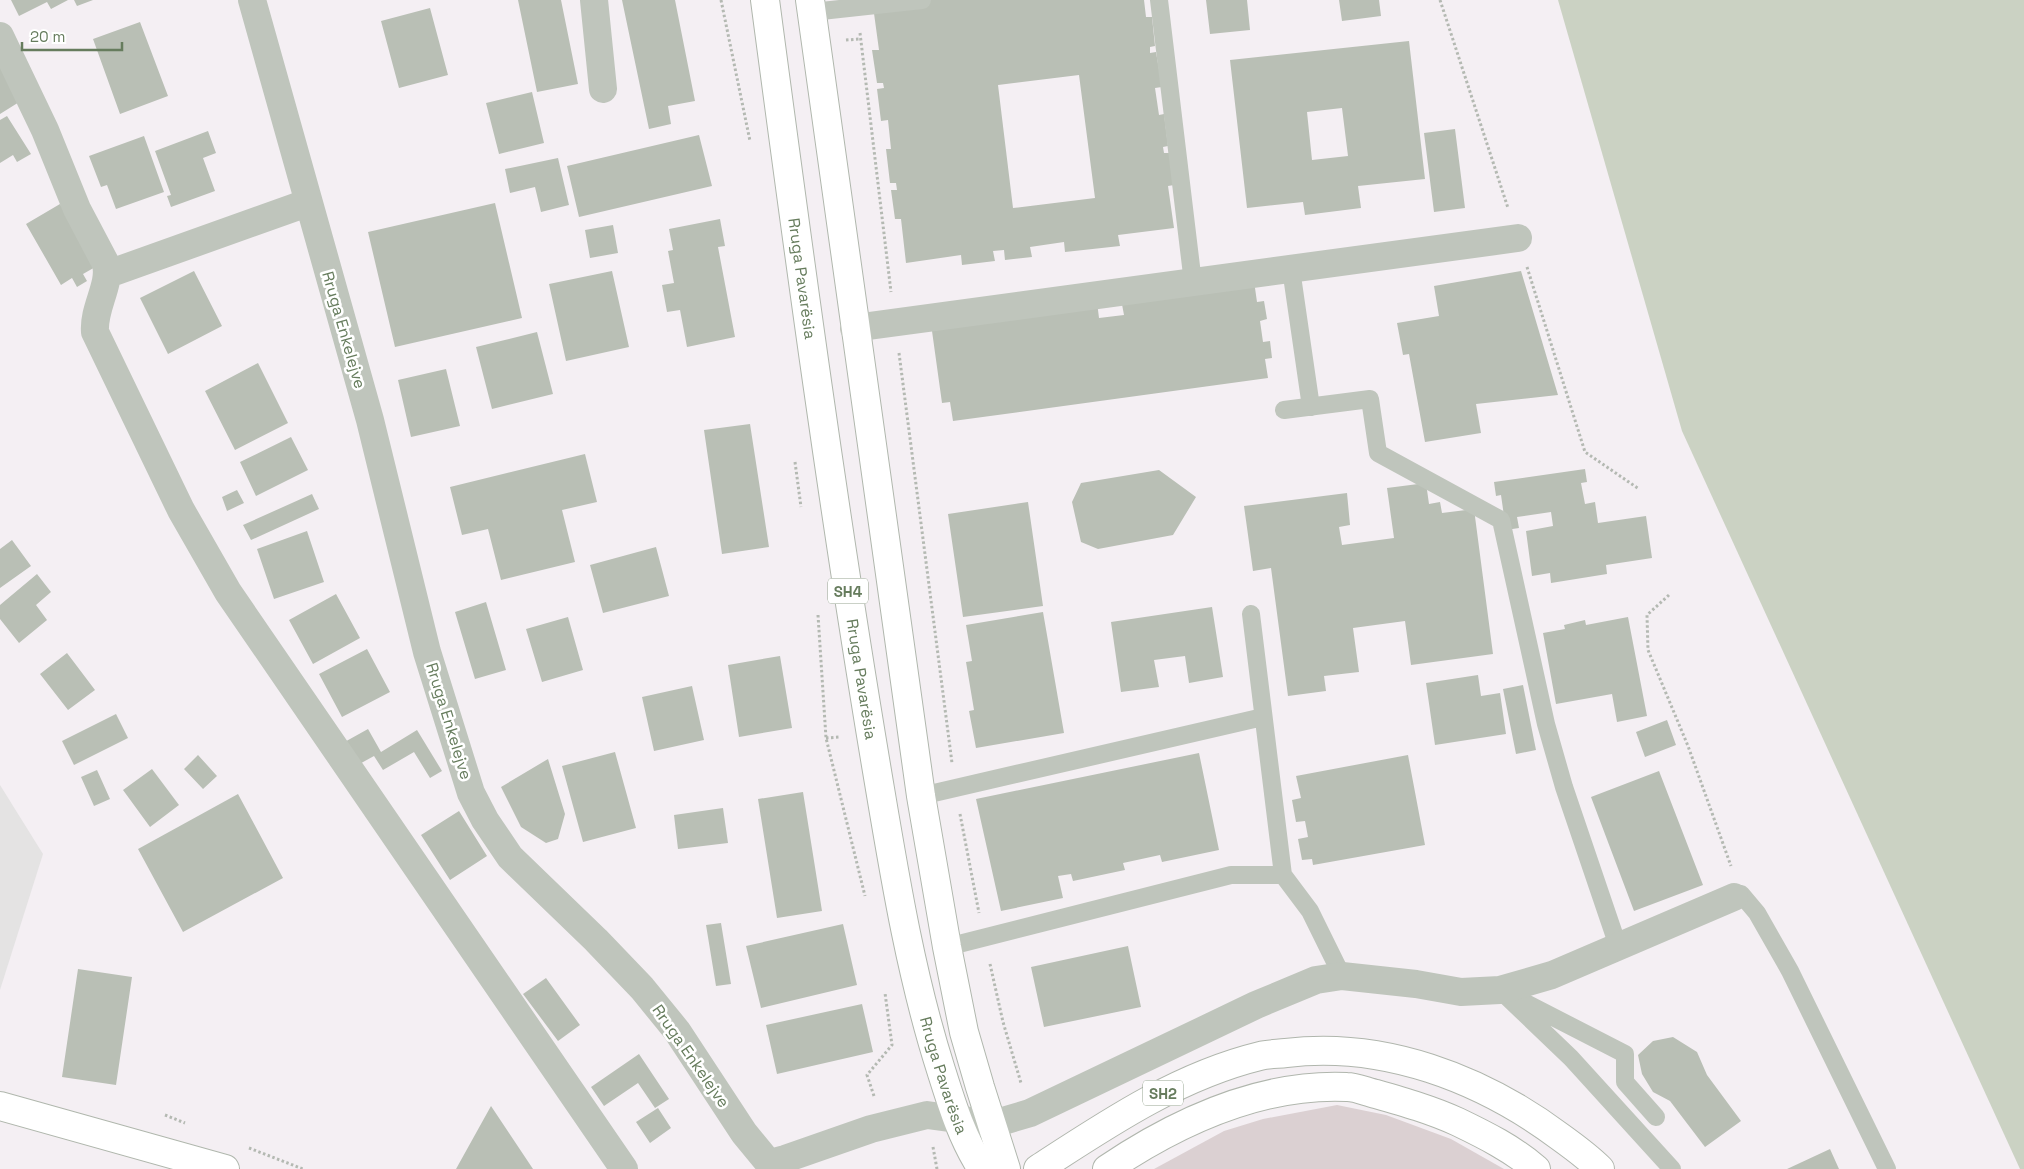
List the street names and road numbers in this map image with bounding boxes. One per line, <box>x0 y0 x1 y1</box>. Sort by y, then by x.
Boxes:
street label: Rruga Pavarësia <box>784 217 821 340</box>
street label: Rruga Enkelejve <box>317 269 371 391</box>
road number: SH4 <box>828 578 868 604</box>
street label: Rruga Pavarësia <box>842 617 882 741</box>
street label: Rruga Enkelejve <box>421 660 477 782</box>
street label: Rruga Enkelejve <box>648 1000 734 1112</box>
street label: Rruga Pavarësia <box>915 1014 973 1137</box>
road number: SH2 <box>1143 1080 1183 1106</box>

